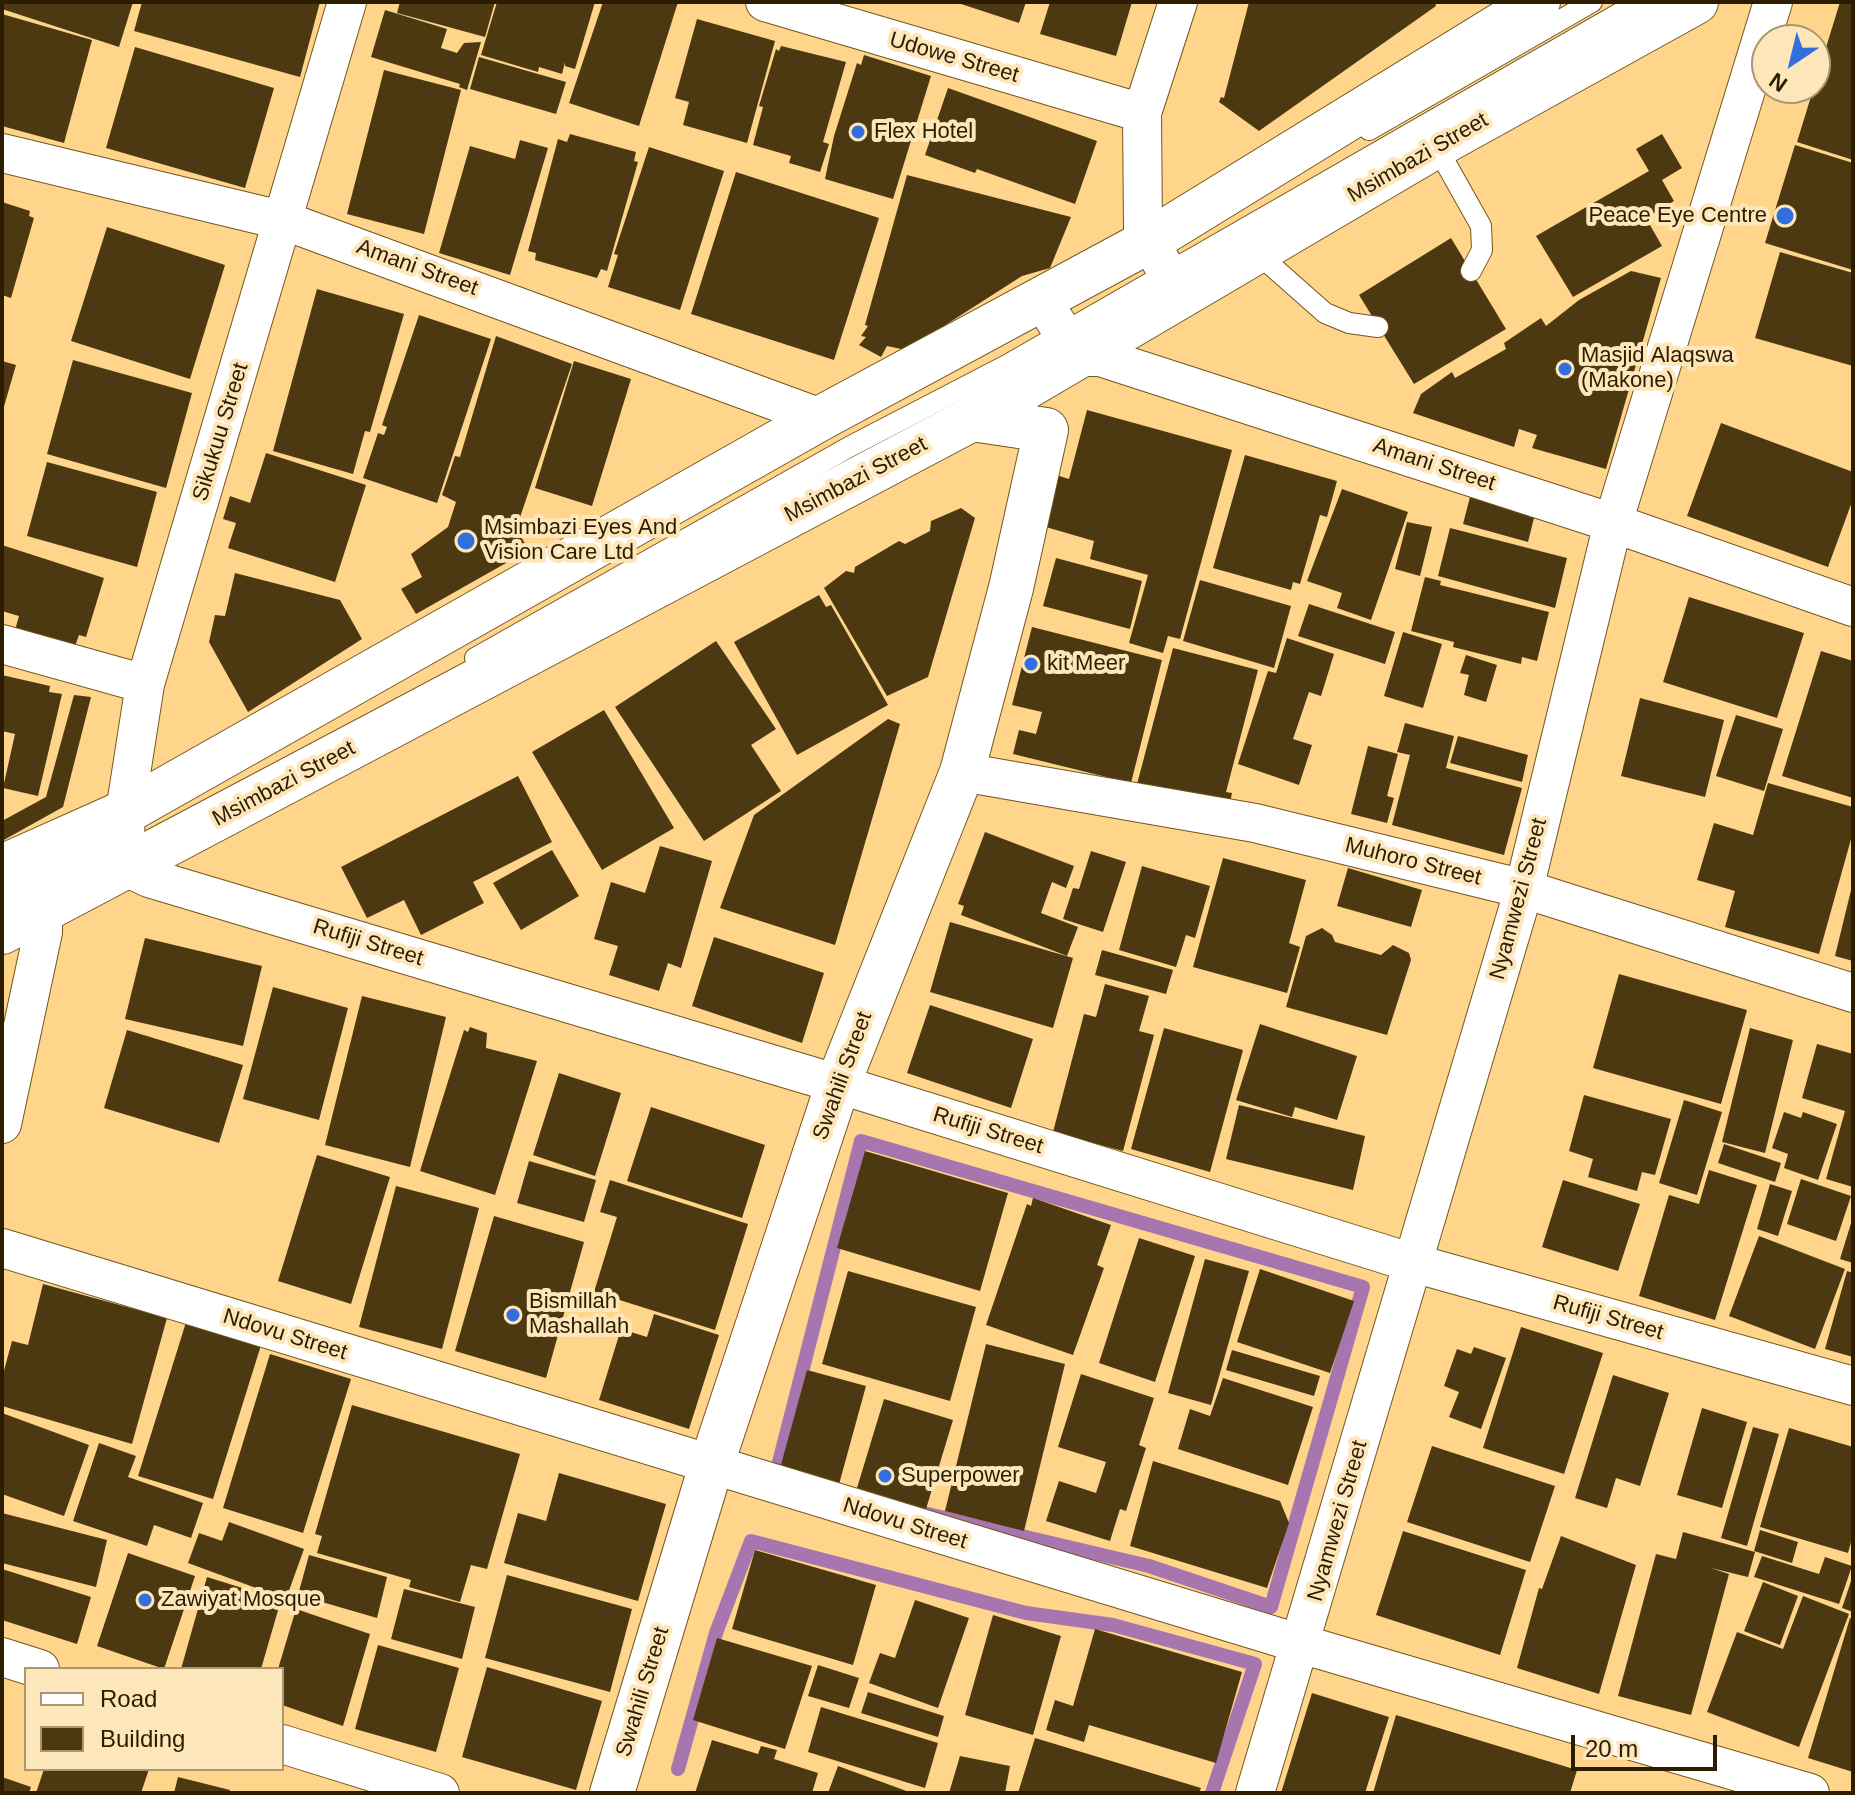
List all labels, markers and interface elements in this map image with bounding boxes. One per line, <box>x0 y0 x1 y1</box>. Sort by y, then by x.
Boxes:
north arrow <box>1751 24 1831 104</box>
street label: Udowe Street <box>886 27 1022 89</box>
text: N <box>1764 68 1792 97</box>
street label: Msimbazi Street <box>1343 107 1493 209</box>
place label: Flex Hotel <box>874 119 973 145</box>
marker: Flex Hotel <box>849 123 867 141</box>
place label: Peace Eye Centre <box>1588 203 1767 229</box>
marker: Peace Eye Centre <box>1774 205 1796 227</box>
street label: Amani Street <box>353 234 481 302</box>
place label: Masjid Alaqswa (Makone) <box>1581 343 1734 394</box>
street label: Sikukuu Street <box>187 360 255 504</box>
marker: Masjid Alaqswa (Makone) <box>1556 360 1574 378</box>
street label: Msimbazi Street <box>780 431 932 529</box>
street label: Amani Street <box>1369 433 1499 497</box>
place label: Msimbazi Eyes And Vision Care Ltd <box>484 515 677 566</box>
marker: Msimbazi Eyes And Vision Care Ltd <box>455 530 477 552</box>
place label: kit Meer <box>1047 651 1125 677</box>
marker: kit Meer <box>1022 655 1040 673</box>
street label: Msimbazi Street <box>208 735 360 833</box>
street label: Nyamwezi Street <box>1485 815 1553 983</box>
street label: Muhoro Street <box>1342 832 1484 892</box>
street label: Rufiji Street <box>310 914 426 972</box>
street label: Swahili Street <box>808 1008 878 1144</box>
street label: Rufiji Street <box>930 1102 1046 1160</box>
place label: Bismillah Mashallah <box>529 1289 629 1340</box>
street label: Rufiji Street <box>1550 1290 1666 1346</box>
street label: Ndovu Street <box>220 1304 350 1366</box>
marker: Bismillah Mashallah <box>504 1306 522 1324</box>
street label: Nyamwezi Street <box>1302 1437 1374 1605</box>
place label: Superpower <box>901 1463 1020 1489</box>
marker: Superpower <box>876 1467 894 1485</box>
street label: Ndovu Street <box>840 1493 970 1555</box>
place label: Zawiyat Mosque <box>161 1587 321 1613</box>
marker: Zawiyat Mosque <box>136 1591 154 1609</box>
street label: Swahili Street <box>611 1624 675 1760</box>
legend <box>24 1667 284 1771</box>
text: Road <box>100 1685 157 1712</box>
scale bar <box>1575 1719 1721 1769</box>
text: Building <box>100 1725 185 1752</box>
text: 20 m <box>1585 1735 1638 1762</box>

